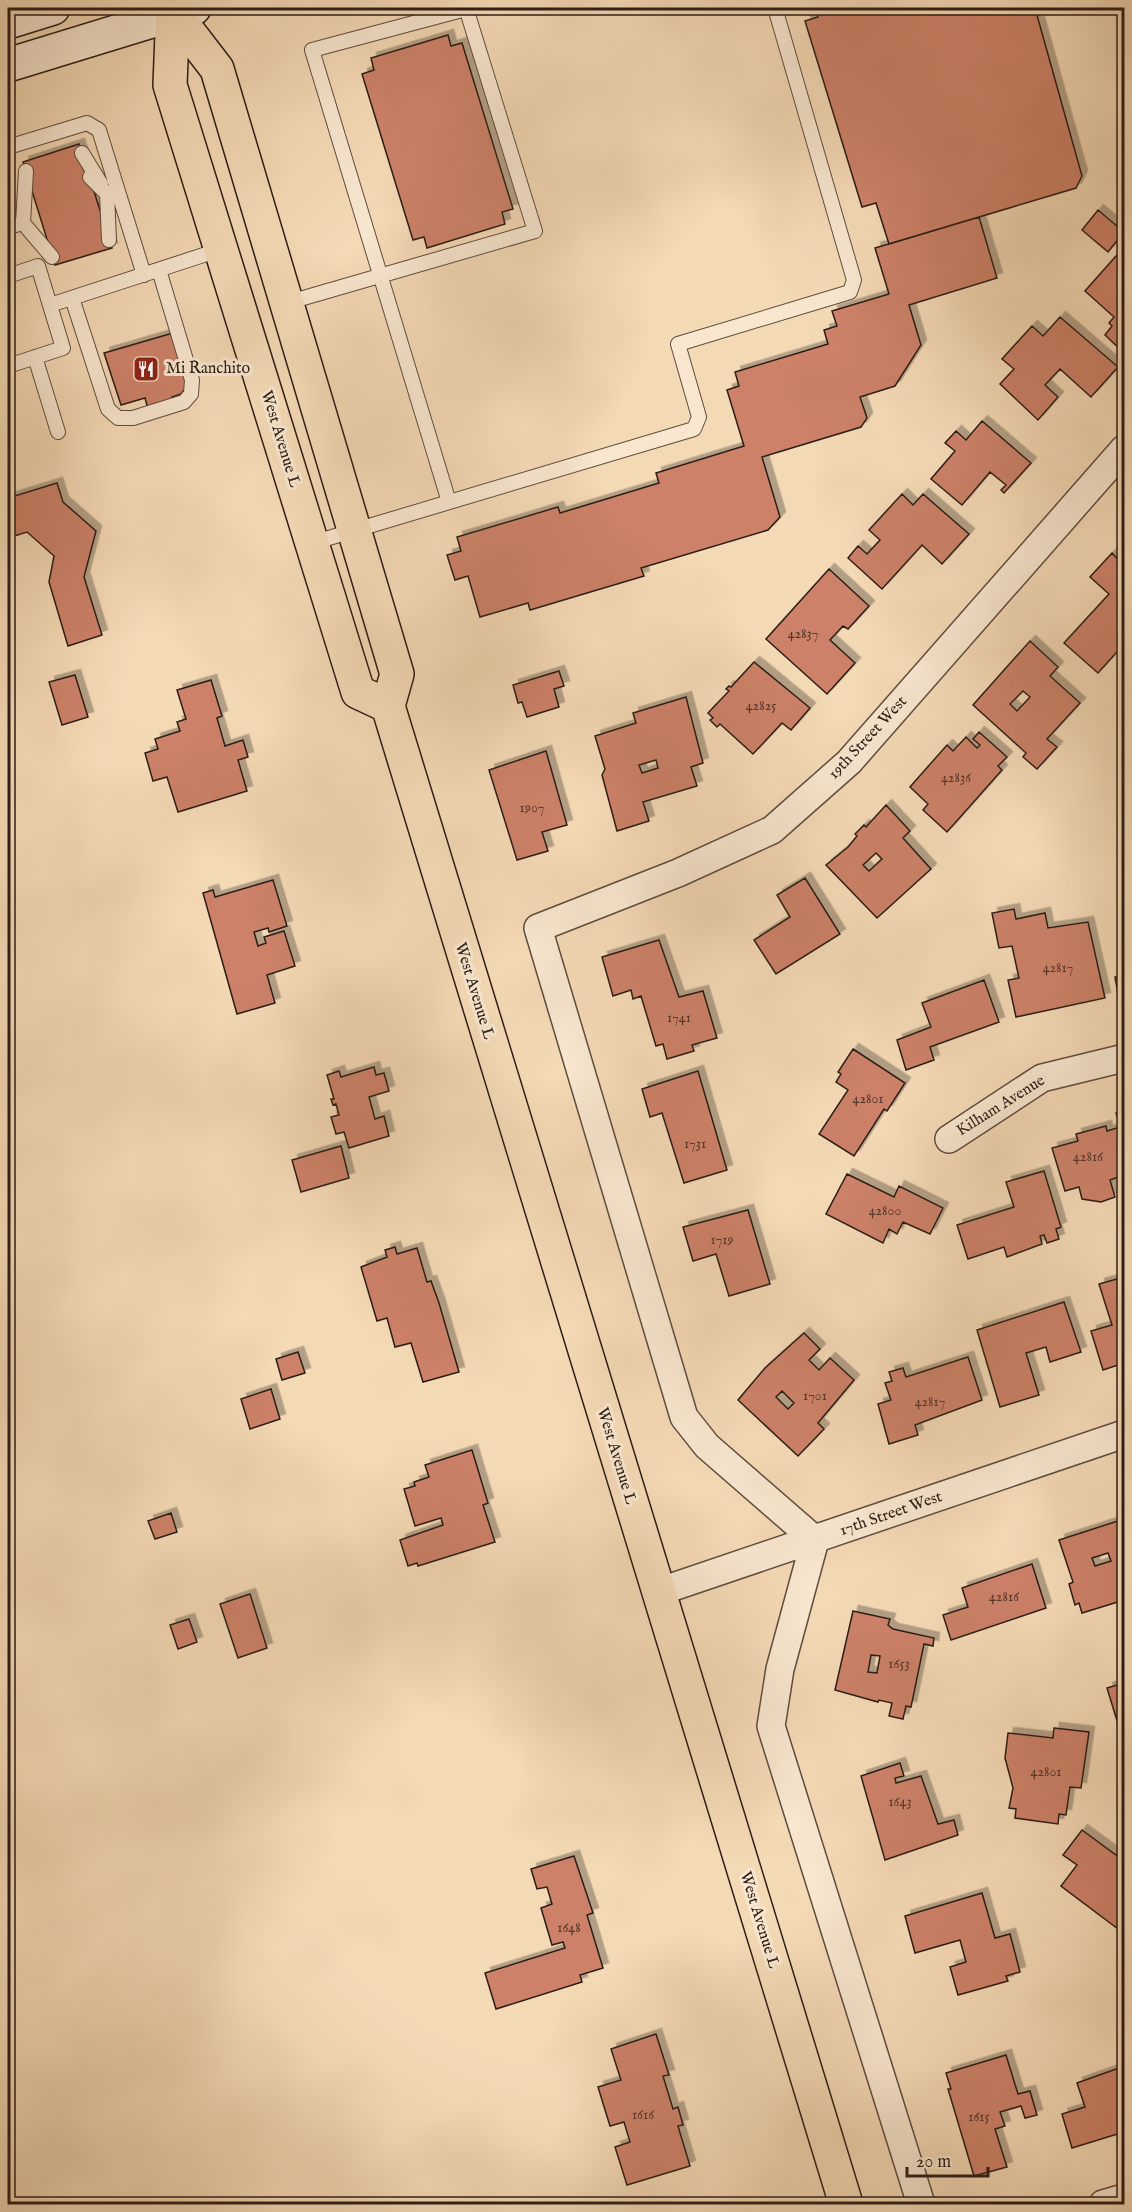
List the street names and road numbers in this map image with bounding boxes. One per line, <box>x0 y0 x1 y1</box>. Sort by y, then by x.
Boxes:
street label: West Avenue L <box>256 388 304 490</box>
street label: 19th Street West <box>824 692 912 784</box>
street label: West Avenue L <box>450 940 498 1042</box>
street label: Kilham Avenue <box>953 1071 1049 1141</box>
street label: West Avenue L <box>592 1405 640 1507</box>
street label: 17th Street West <box>837 1487 945 1541</box>
street label: West Avenue L <box>735 1869 783 1971</box>

